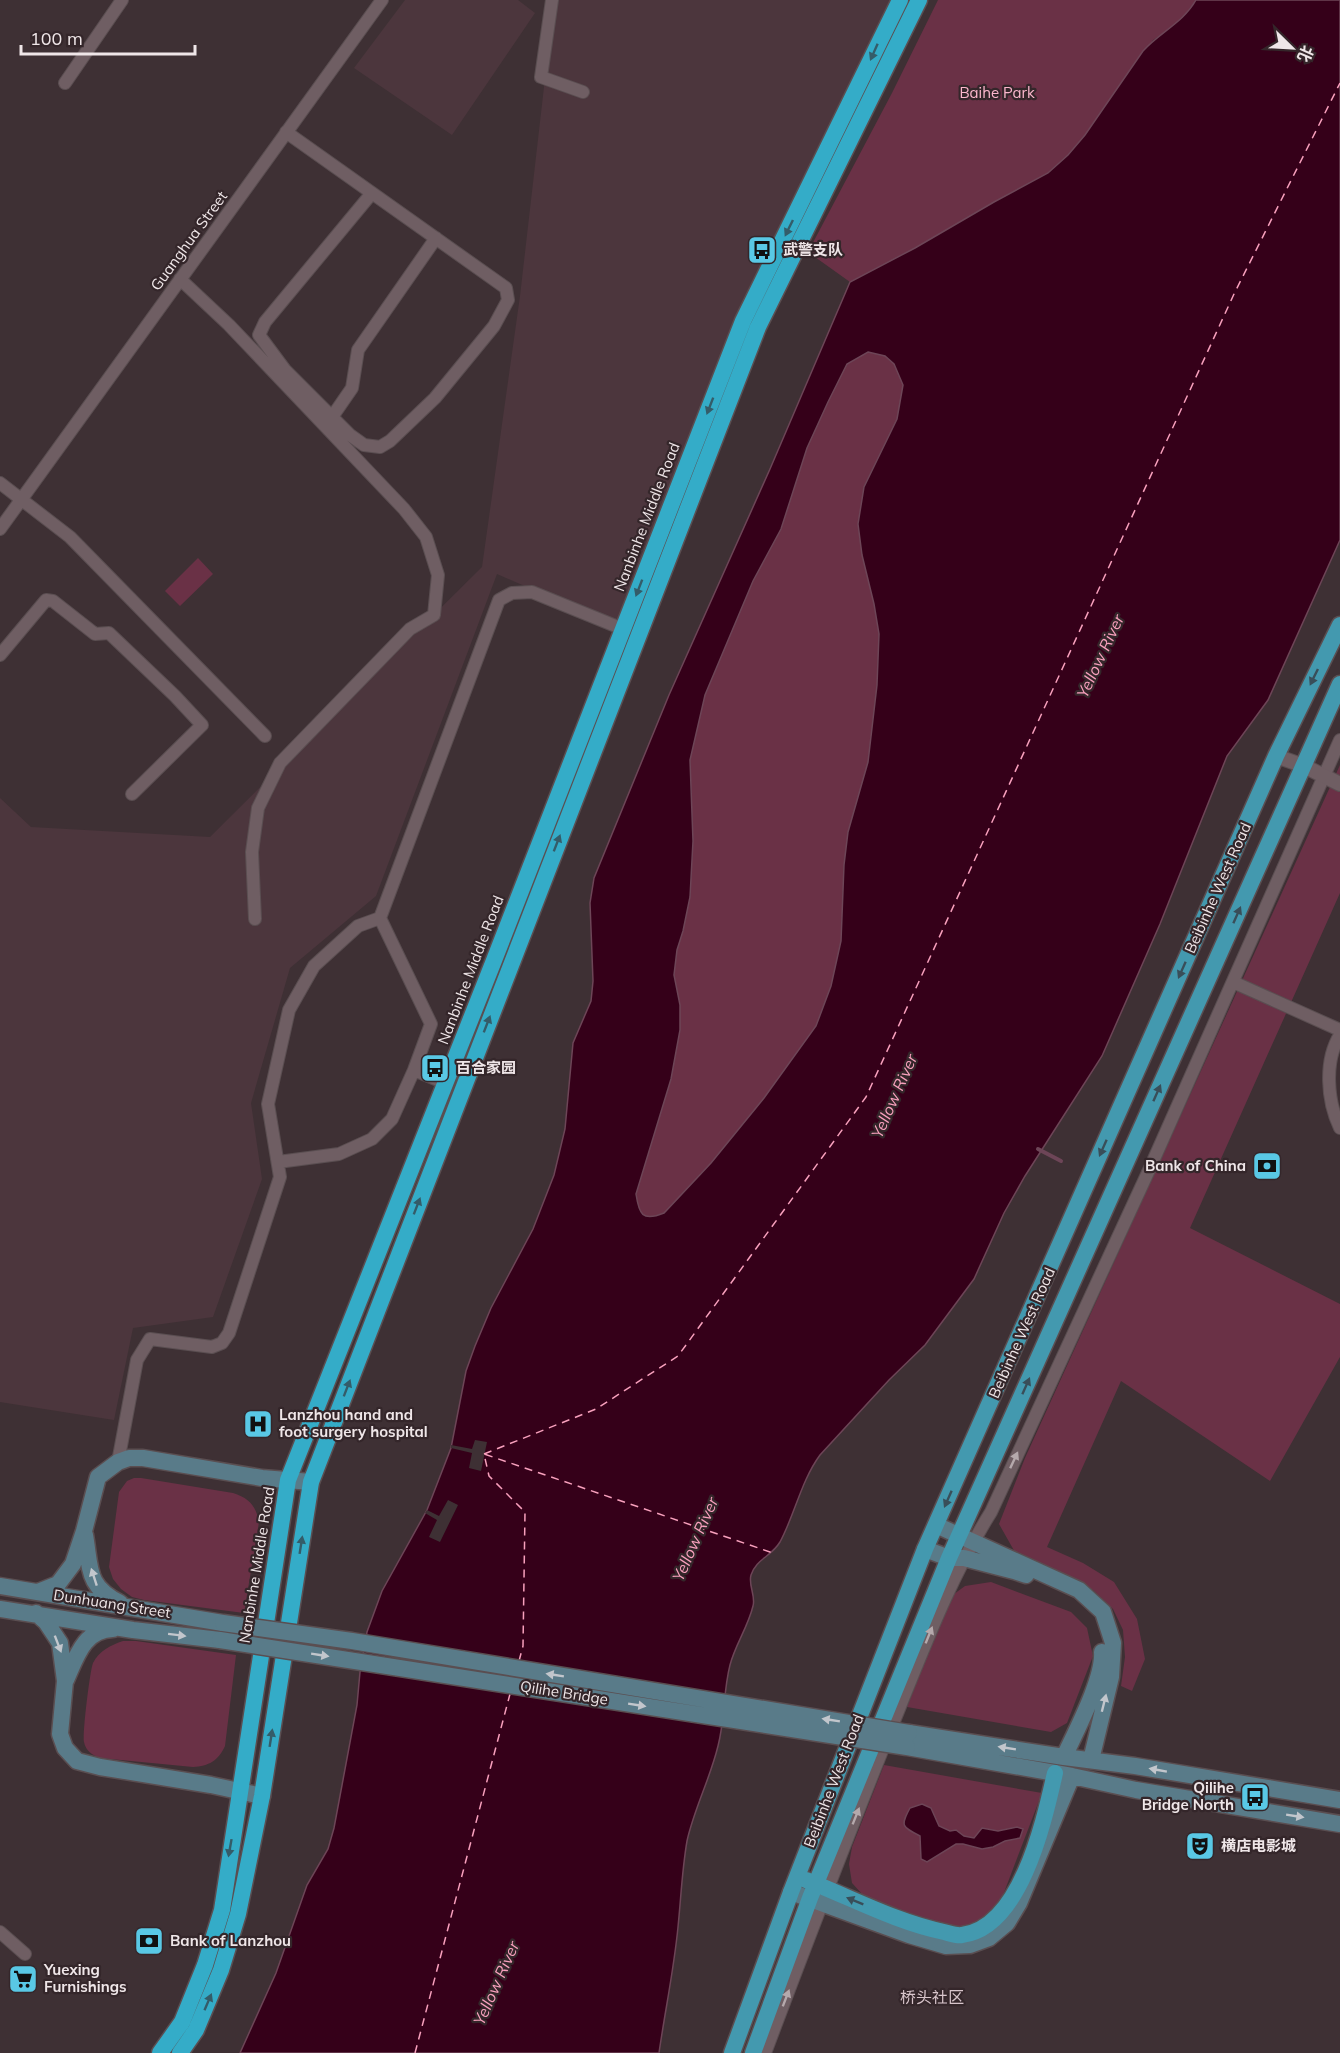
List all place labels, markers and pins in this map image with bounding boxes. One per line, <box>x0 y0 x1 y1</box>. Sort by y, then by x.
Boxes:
bus stop icon: 武警支队 <box>746 234 778 266</box>
place label: 武警支队 <box>783 240 843 259</box>
bus stop icon: 百合家园 <box>419 1052 451 1084</box>
place label: 百合家园 <box>456 1058 516 1077</box>
bank icon: Bank of China <box>1251 1150 1283 1182</box>
place label: Bank of China <box>1145 1156 1246 1175</box>
place label: Lanzhou hand and foot surgery hospital <box>279 1405 428 1441</box>
hospital icon: Lanzhou hand and foot surgery hospital <box>242 1408 274 1440</box>
place label: Qilihe Bridge North <box>1142 1778 1234 1814</box>
bus stop icon: Qilihe Bridge North <box>1239 1781 1271 1813</box>
theatre icon: 横店电影城 <box>1184 1830 1216 1862</box>
place label: 横店电影城 <box>1221 1836 1296 1855</box>
bank icon: Bank of Lanzhou <box>133 1925 165 1957</box>
place label: Bank of Lanzhou <box>170 1931 291 1950</box>
place label: Yuexing Furnishings <box>43 1960 127 1996</box>
supermarket icon: Yuexing Furnishings <box>7 1963 39 1995</box>

